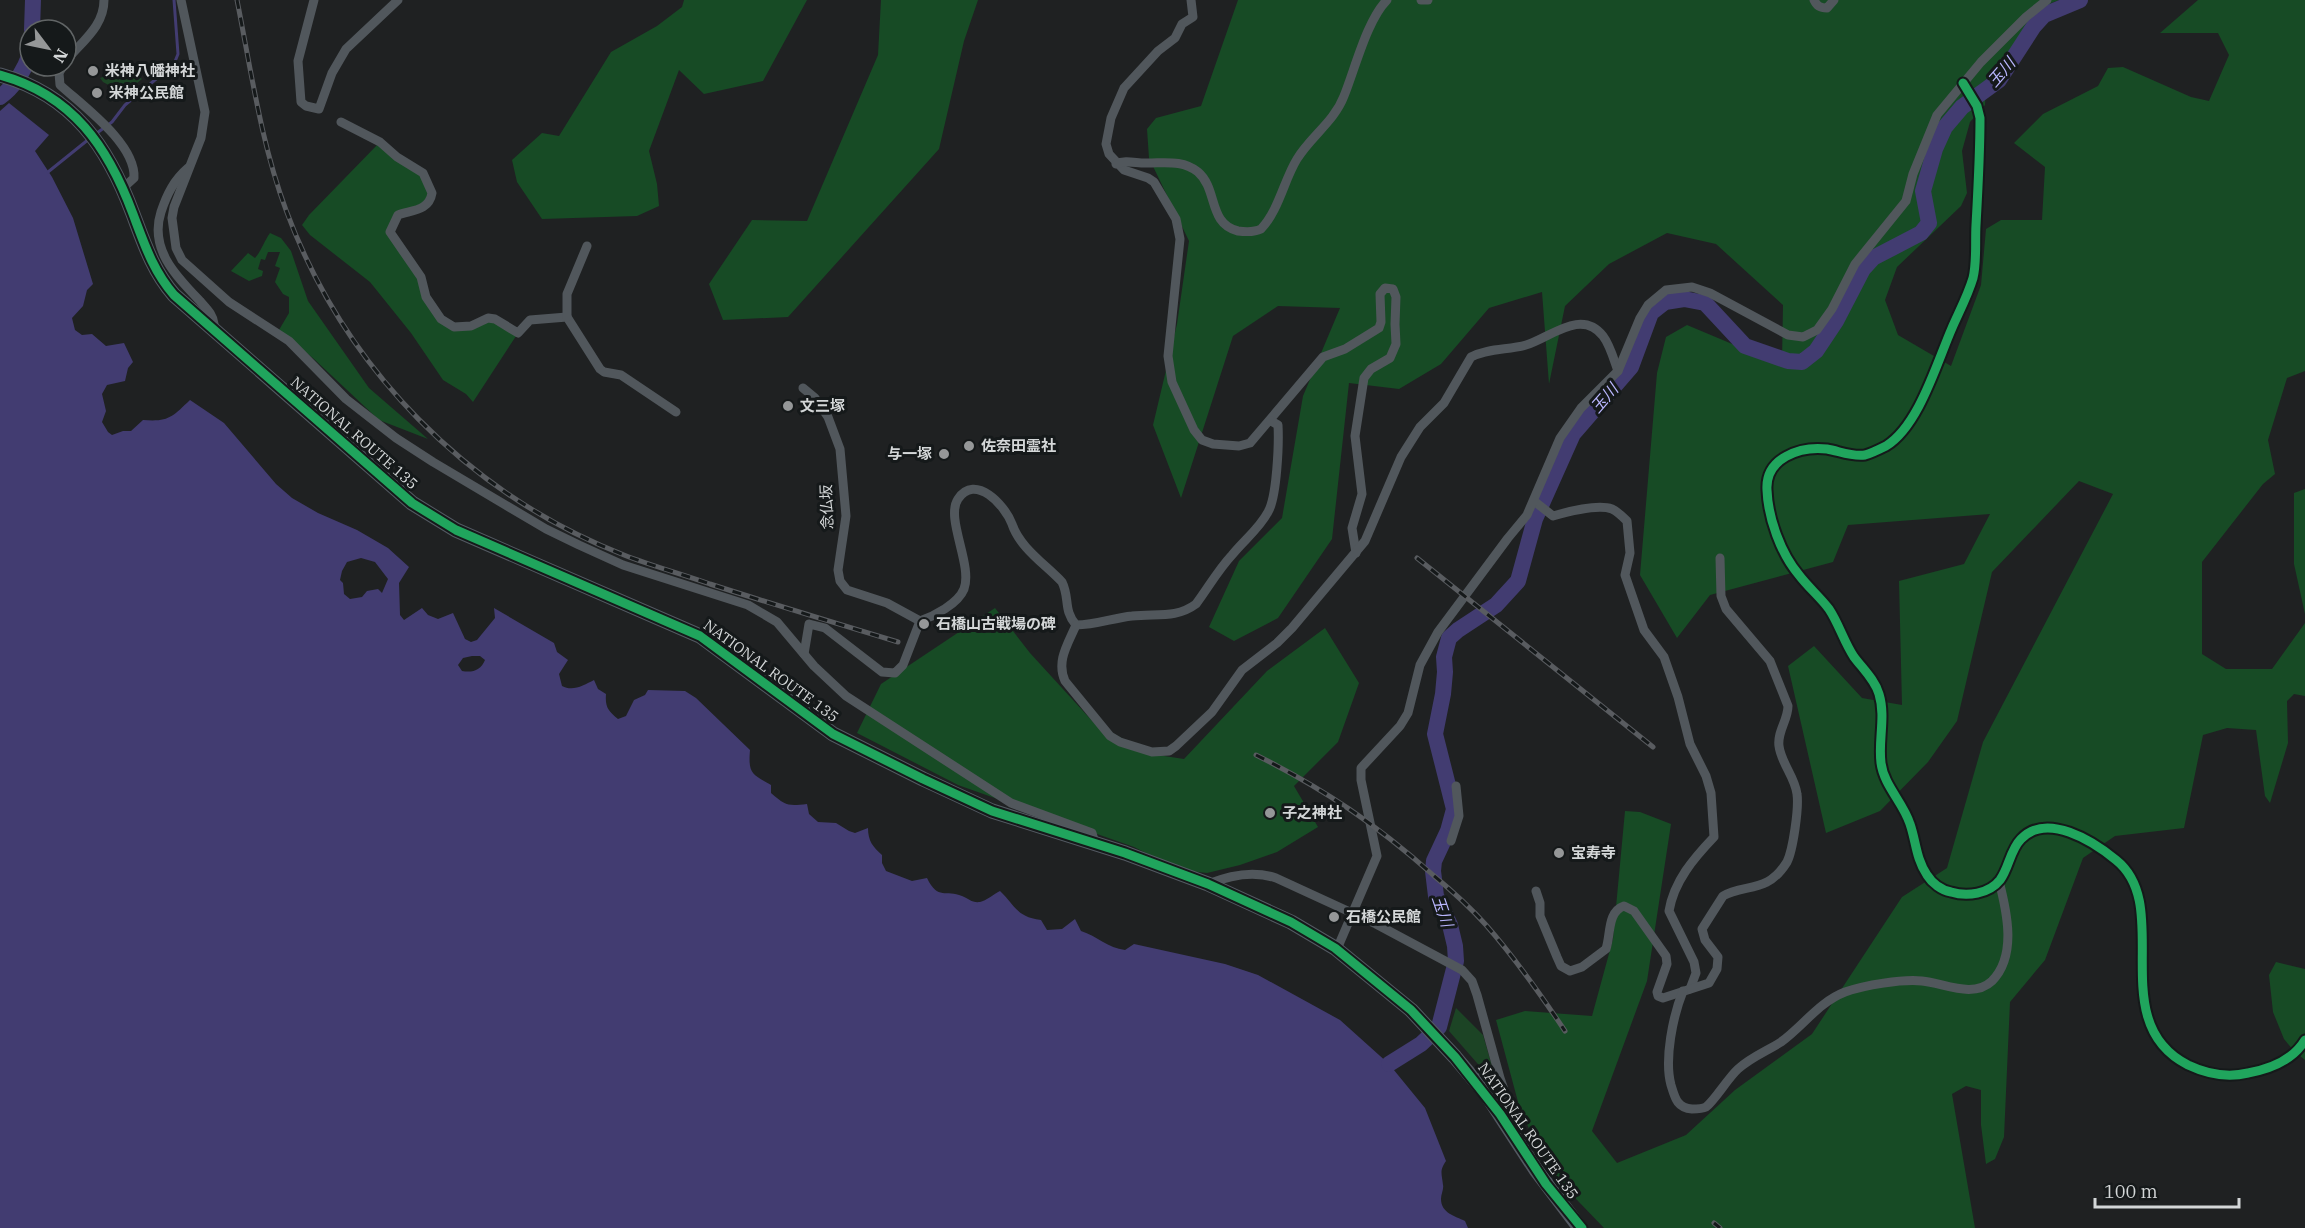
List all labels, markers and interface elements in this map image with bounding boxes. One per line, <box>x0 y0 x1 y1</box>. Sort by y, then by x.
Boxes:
north arrow <box>18 18 78 78</box>
text: N <box>49 45 73 67</box>
water label: 玉川 <box>1983 52 2020 91</box>
place label: 米神八幡神社 <box>105 61 195 80</box>
marker: 米神八幡神社 <box>86 64 100 78</box>
place label: 米神公民館 <box>109 83 184 102</box>
marker: 米神公民館 <box>90 86 104 100</box>
street label: NATIONAL ROUTE 135 <box>287 372 422 493</box>
water label: 玉川 <box>1586 378 1623 417</box>
place label: 文三塚 <box>800 396 845 415</box>
marker: 文三塚 <box>781 399 795 413</box>
place label: 佐奈田霊社 <box>981 436 1056 455</box>
marker: 佐奈田霊社 <box>962 439 976 453</box>
place label: 与一塚 <box>887 444 932 463</box>
marker: 与一塚 <box>937 447 951 461</box>
street label: 念仏坂 <box>816 484 837 530</box>
place label: 石橋山古戦場の碑 <box>936 614 1056 633</box>
street label: NATIONAL ROUTE 135 <box>700 615 843 726</box>
marker: 石橋山古戦場の碑 <box>917 617 931 631</box>
place label: 子之神社 <box>1282 803 1342 822</box>
marker: 子之神社 <box>1263 806 1277 820</box>
place label: 宝寿寺 <box>1571 843 1616 862</box>
marker: 宝寿寺 <box>1552 846 1566 860</box>
water label: 玉川 <box>1428 893 1458 931</box>
place label: 石橋公民館 <box>1346 907 1421 926</box>
marker: 石橋公民館 <box>1327 910 1341 924</box>
street label: NATIONAL ROUTE 135 <box>1474 1059 1583 1203</box>
scale bar <box>2095 1171 2239 1209</box>
text: 100 m <box>2104 1180 2158 1203</box>

